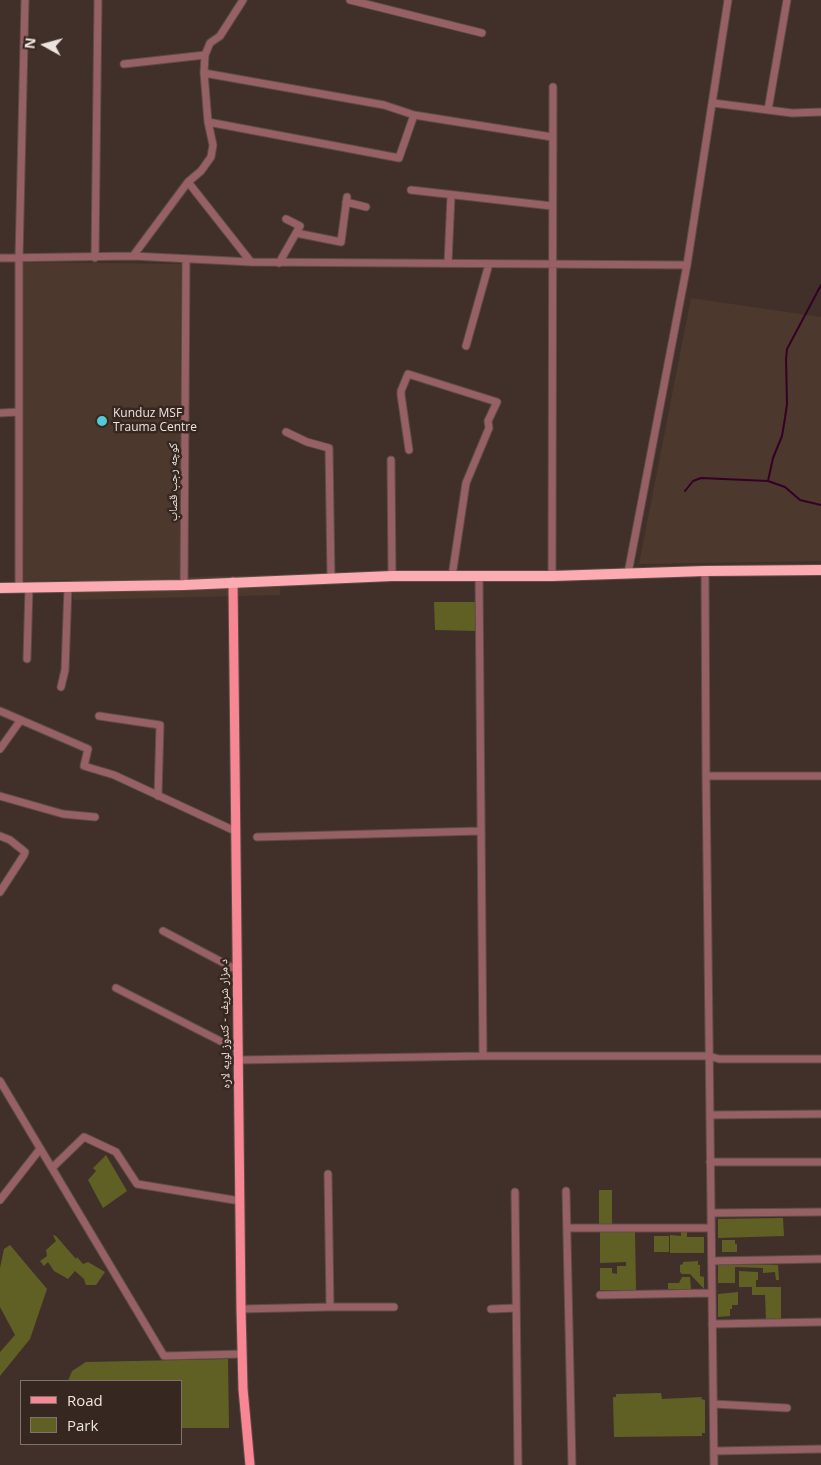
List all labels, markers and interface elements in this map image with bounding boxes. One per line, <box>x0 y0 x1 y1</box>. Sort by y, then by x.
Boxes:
north arrow <box>20 20 70 70</box>
text: N <box>19 36 40 50</box>
place label: Kunduz MSF Trauma Centre <box>113 407 197 435</box>
marker: Kunduz MSF Trauma Centre <box>95 414 109 428</box>
street label: کوچه رجب قصاب <box>167 443 181 521</box>
street label: د مزار شریف - کندوز لویه لاره <box>217 959 233 1089</box>
legend <box>20 1380 182 1445</box>
text: Road <box>67 1390 103 1410</box>
text: Park <box>67 1415 98 1435</box>

